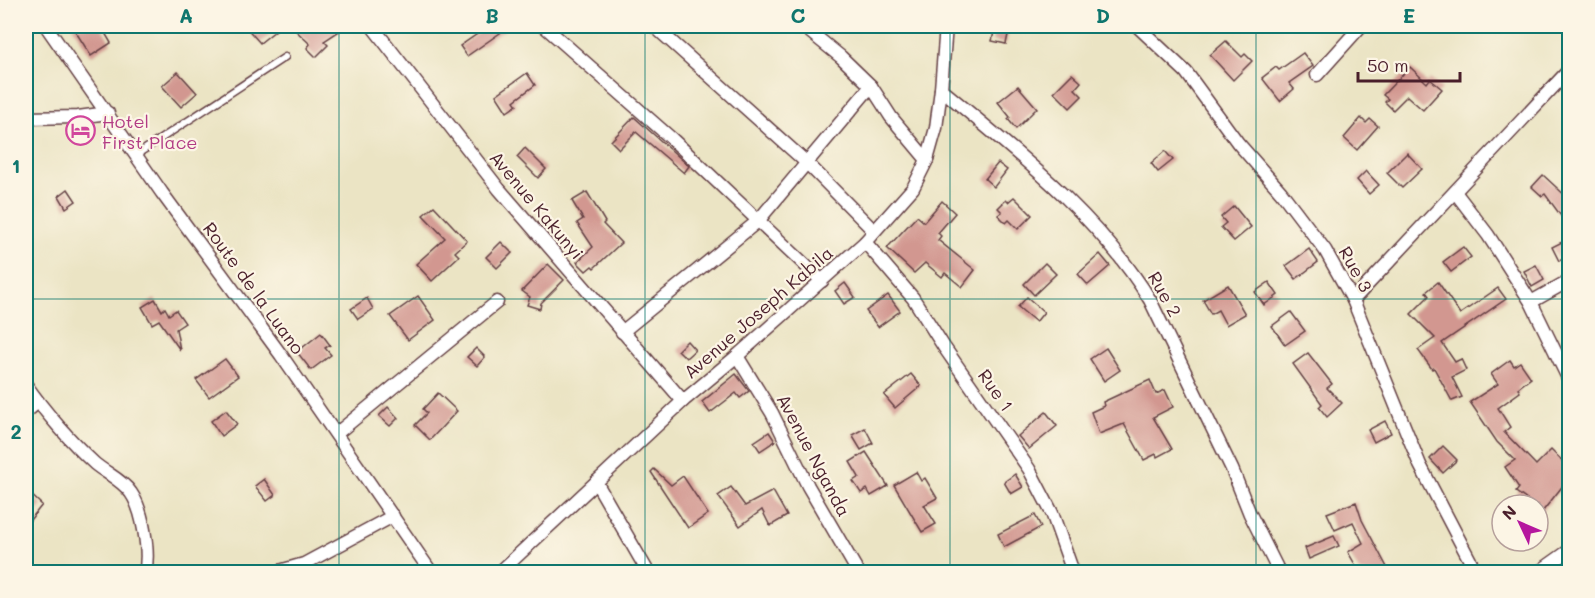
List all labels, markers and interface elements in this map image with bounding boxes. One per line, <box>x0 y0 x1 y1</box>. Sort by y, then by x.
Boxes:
text: A <box>179 2 193 28</box>
text: B <box>485 2 499 28</box>
text: C <box>791 2 806 28</box>
text: D <box>1096 2 1110 28</box>
text: E <box>1403 2 1415 28</box>
scale bar <box>1358 45 1460 83</box>
text: 50 m <box>1367 53 1409 77</box>
place label: Hotel First Place <box>102 109 198 154</box>
hotel icon: Hotel First Place <box>65 115 97 147</box>
street label: Avenue Kakunyi <box>485 146 589 264</box>
text: 1 <box>12 152 20 178</box>
street label: Route de la Luano <box>198 217 310 359</box>
street label: Avenue Joseph Kabila <box>678 240 838 384</box>
street label: Rue 3 <box>1334 242 1378 296</box>
street label: Rue 2 <box>1143 267 1187 321</box>
street label: Rue 1 <box>973 364 1019 416</box>
street label: Avenue Nganda <box>772 390 856 520</box>
text: 2 <box>10 418 22 444</box>
north arrow <box>1490 493 1550 553</box>
text: N <box>1497 501 1521 524</box>

